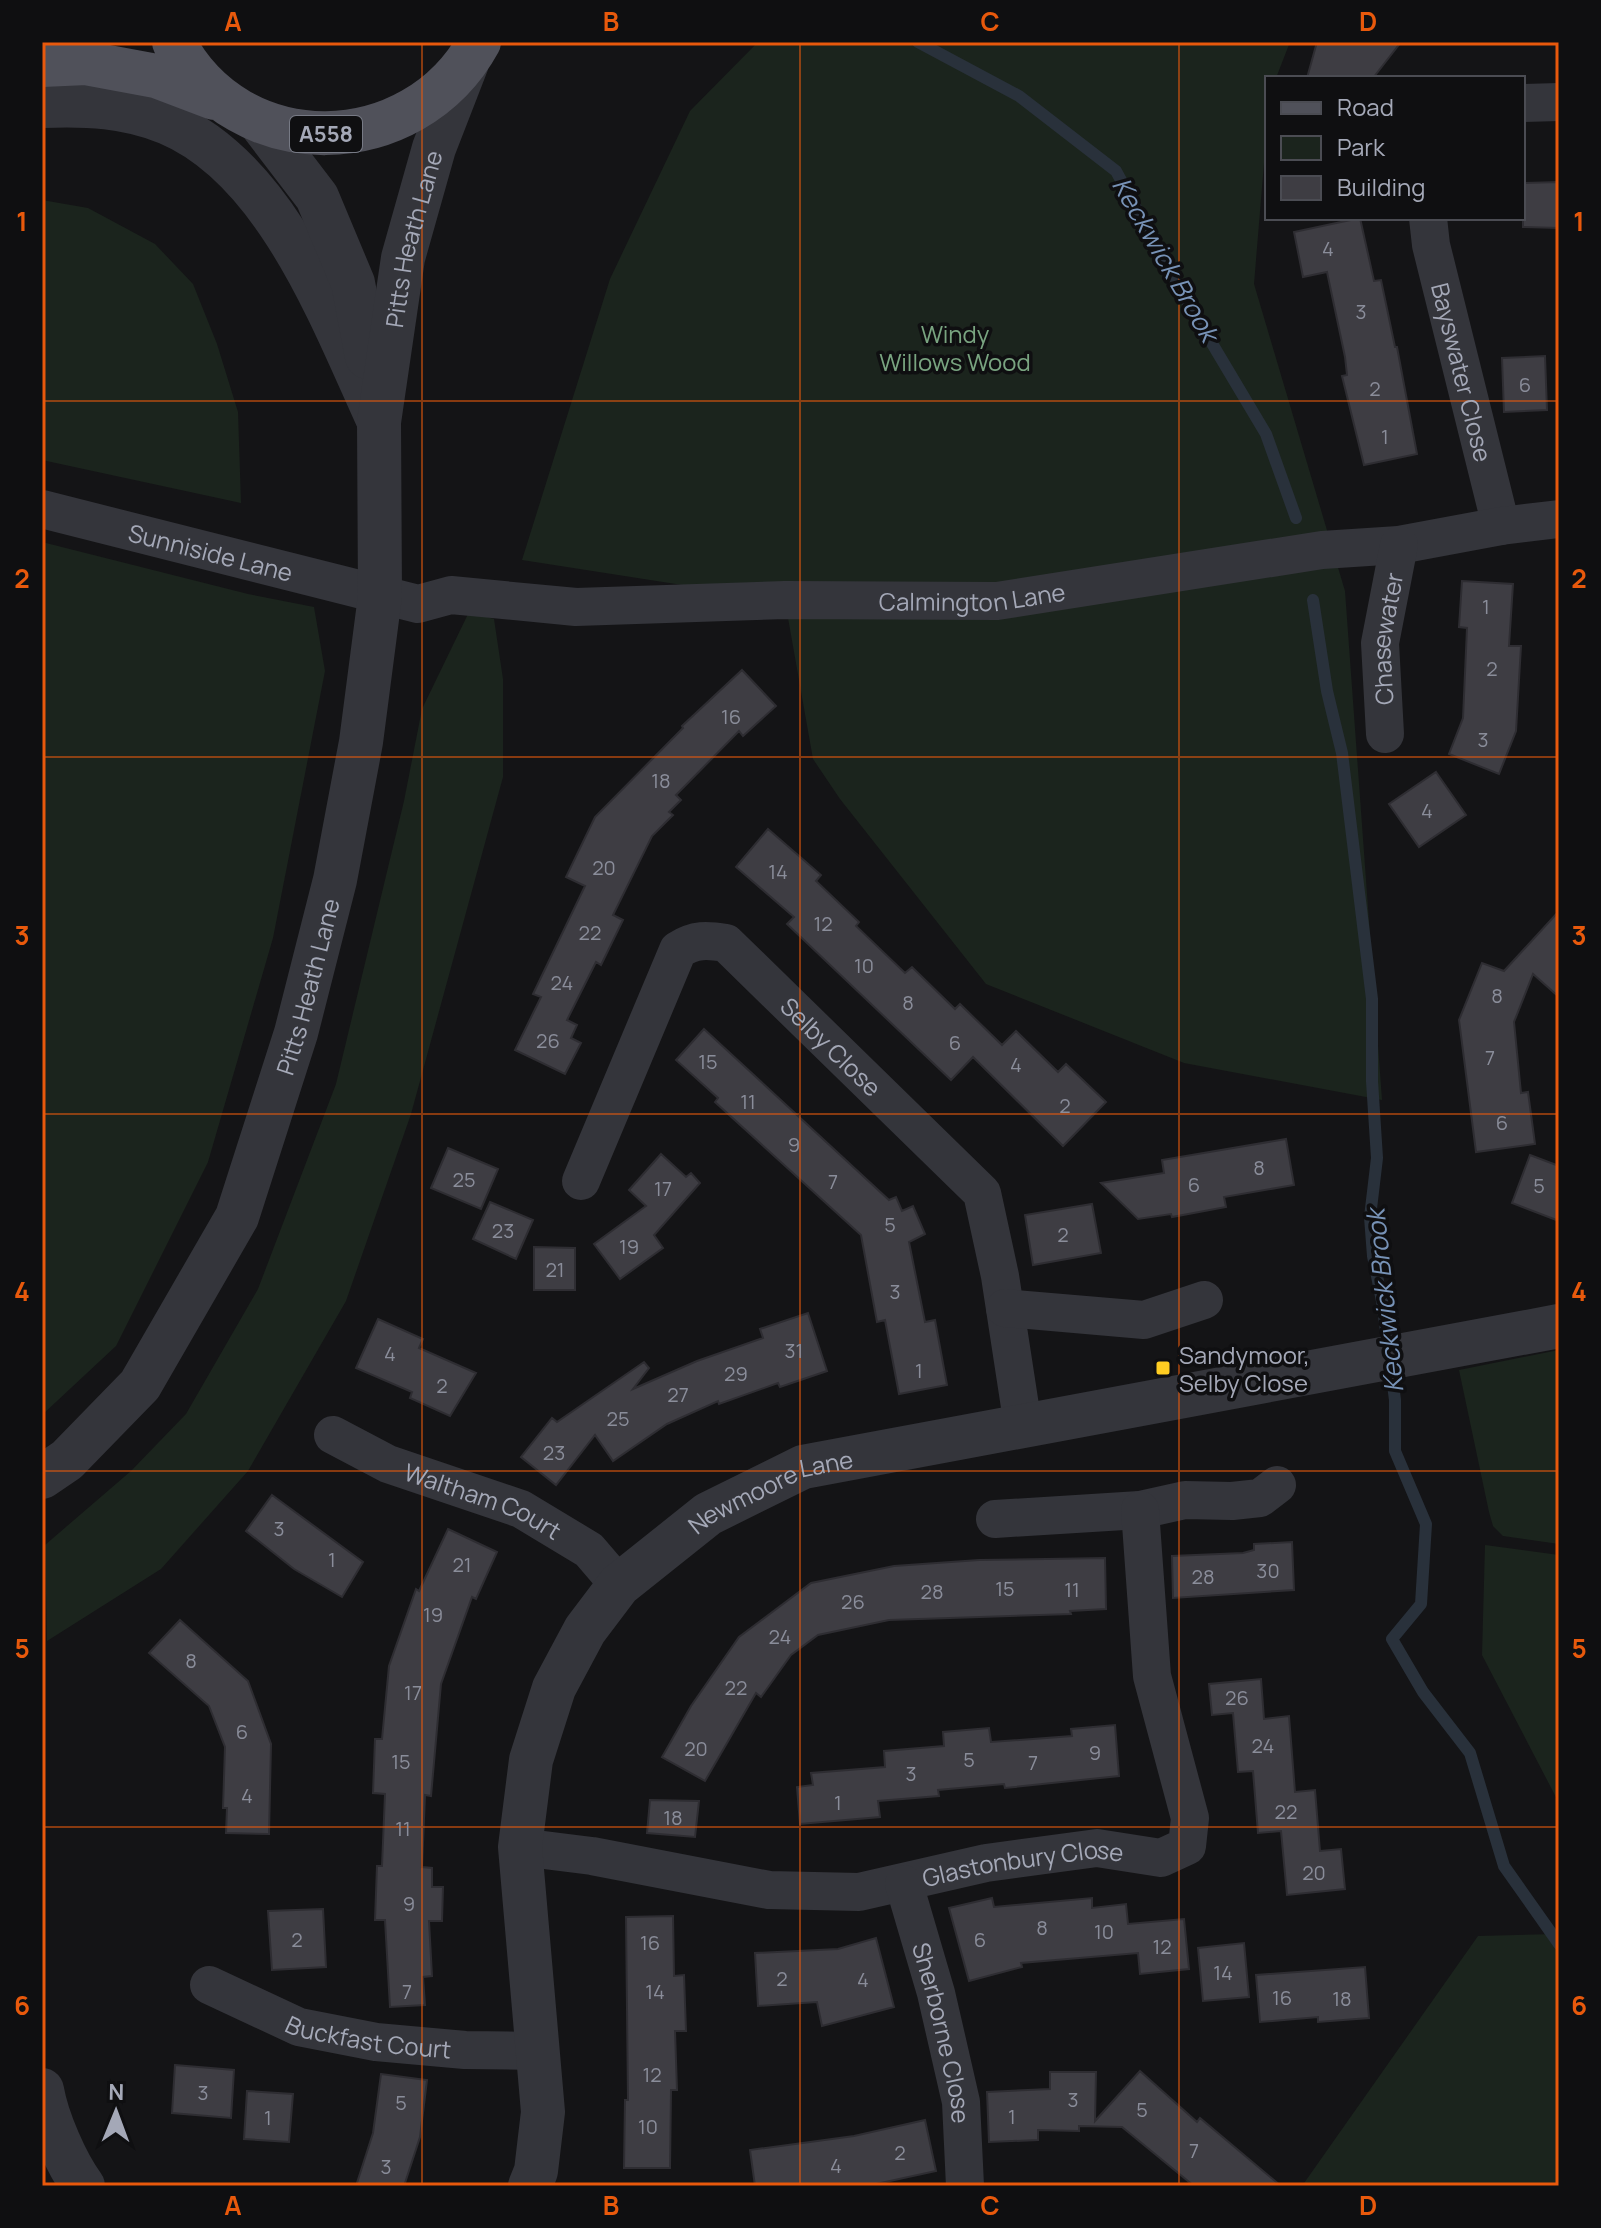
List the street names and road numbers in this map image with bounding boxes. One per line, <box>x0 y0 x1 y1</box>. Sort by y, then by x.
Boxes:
road number: A558 <box>290 116 362 152</box>
street label: Pitts Heath Lane <box>377 146 449 330</box>
street label: Bayswater Close <box>1424 279 1501 465</box>
street label: Sunniside Lane <box>125 515 296 588</box>
street label: Chasewater <box>1363 569 1410 706</box>
street label: Calmington Lane <box>879 574 1067 618</box>
street label: Pitts Heath Lane <box>267 895 346 1079</box>
street label: Selby Close <box>774 989 889 1103</box>
street label: Newmoore Lane <box>681 1442 855 1541</box>
street label: Waltham Court <box>400 1454 568 1546</box>
street label: Glastonbury Close <box>919 1832 1126 1894</box>
street label: Sherborne Close <box>905 1938 978 2124</box>
street label: Buckfast Court <box>281 2007 453 2065</box>

